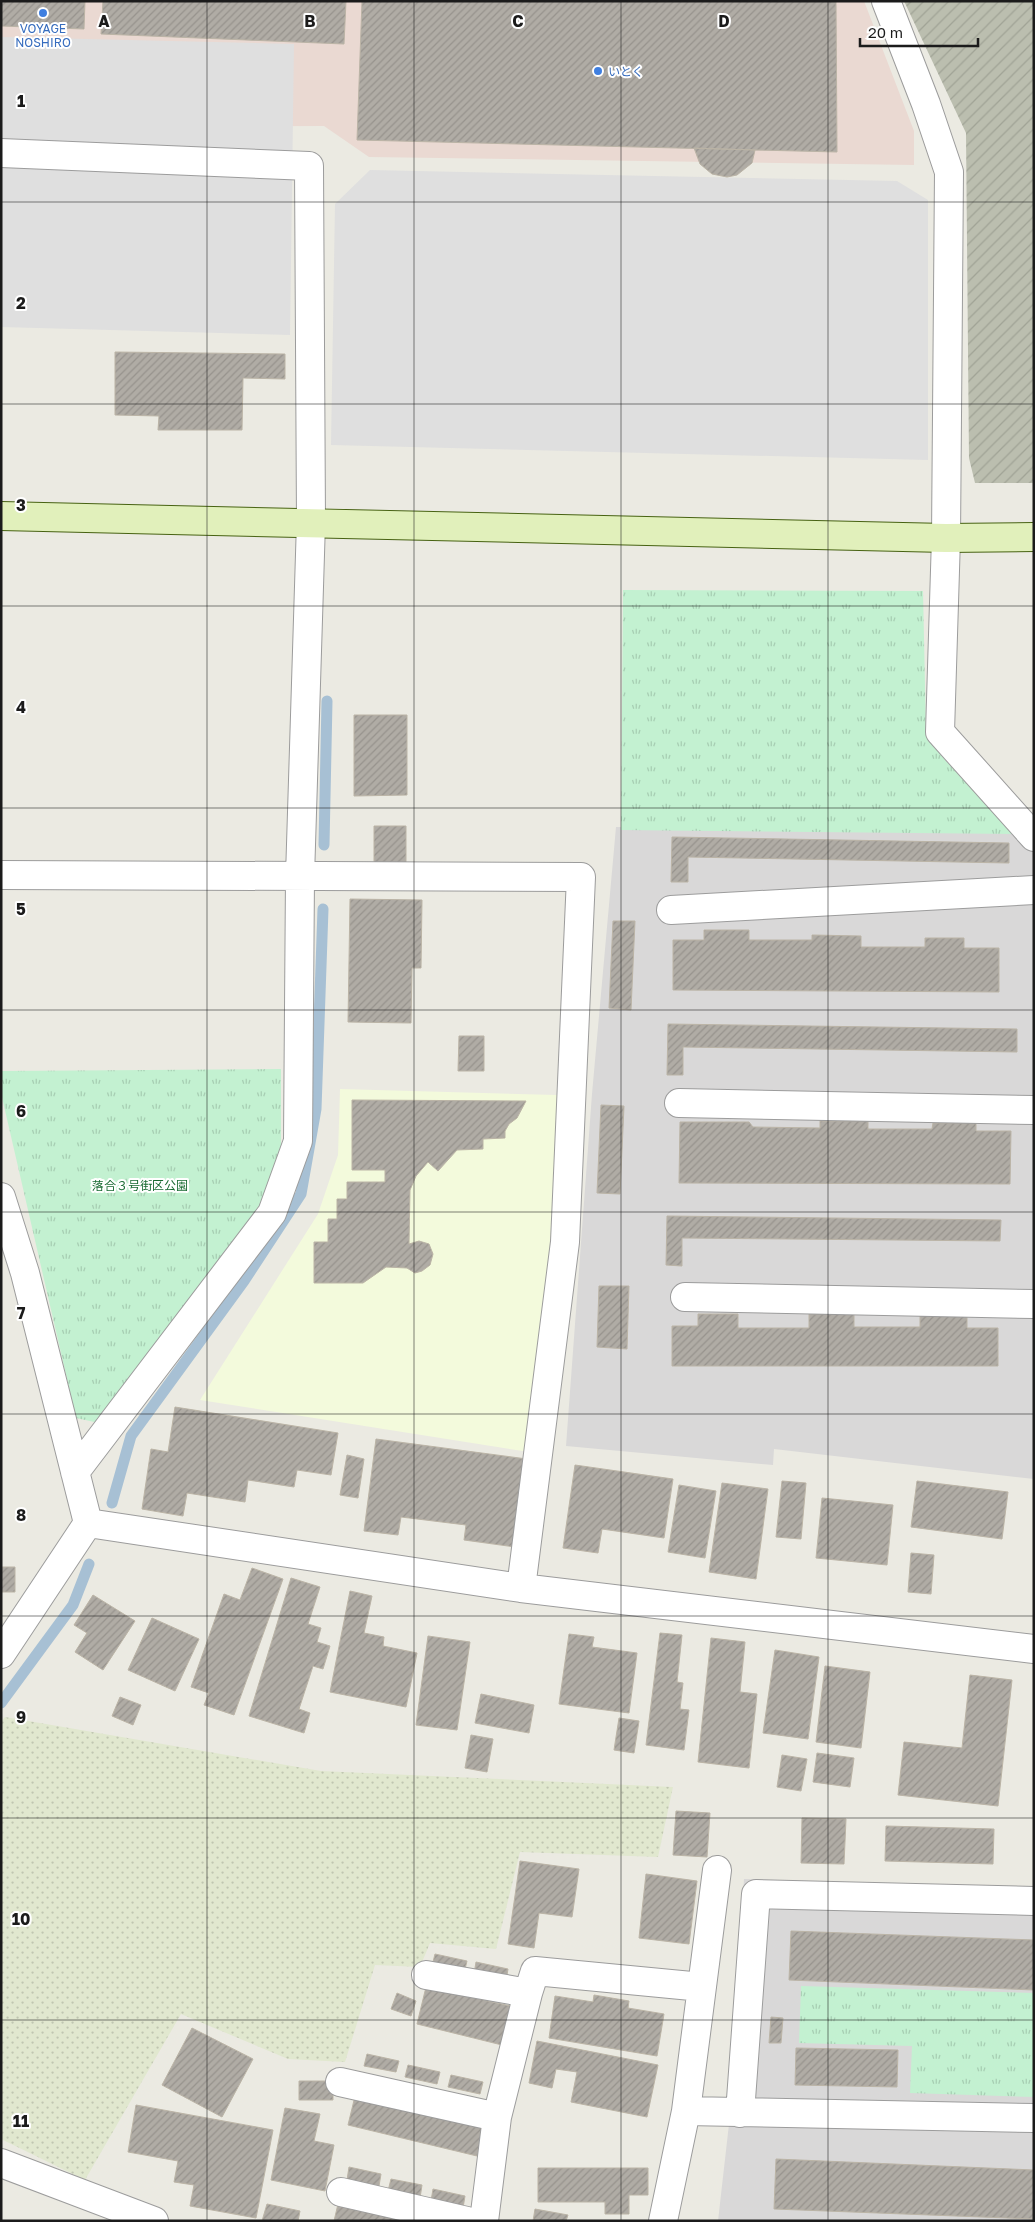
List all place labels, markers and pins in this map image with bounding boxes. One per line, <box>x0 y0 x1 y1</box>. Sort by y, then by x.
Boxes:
marker: VOYAGE NOSHIRO <box>37 7 49 19</box>
place label: VOYAGE NOSHIRO <box>15 21 71 50</box>
place label: いとく <box>608 64 644 79</box>
marker: いとく <box>592 65 604 77</box>

